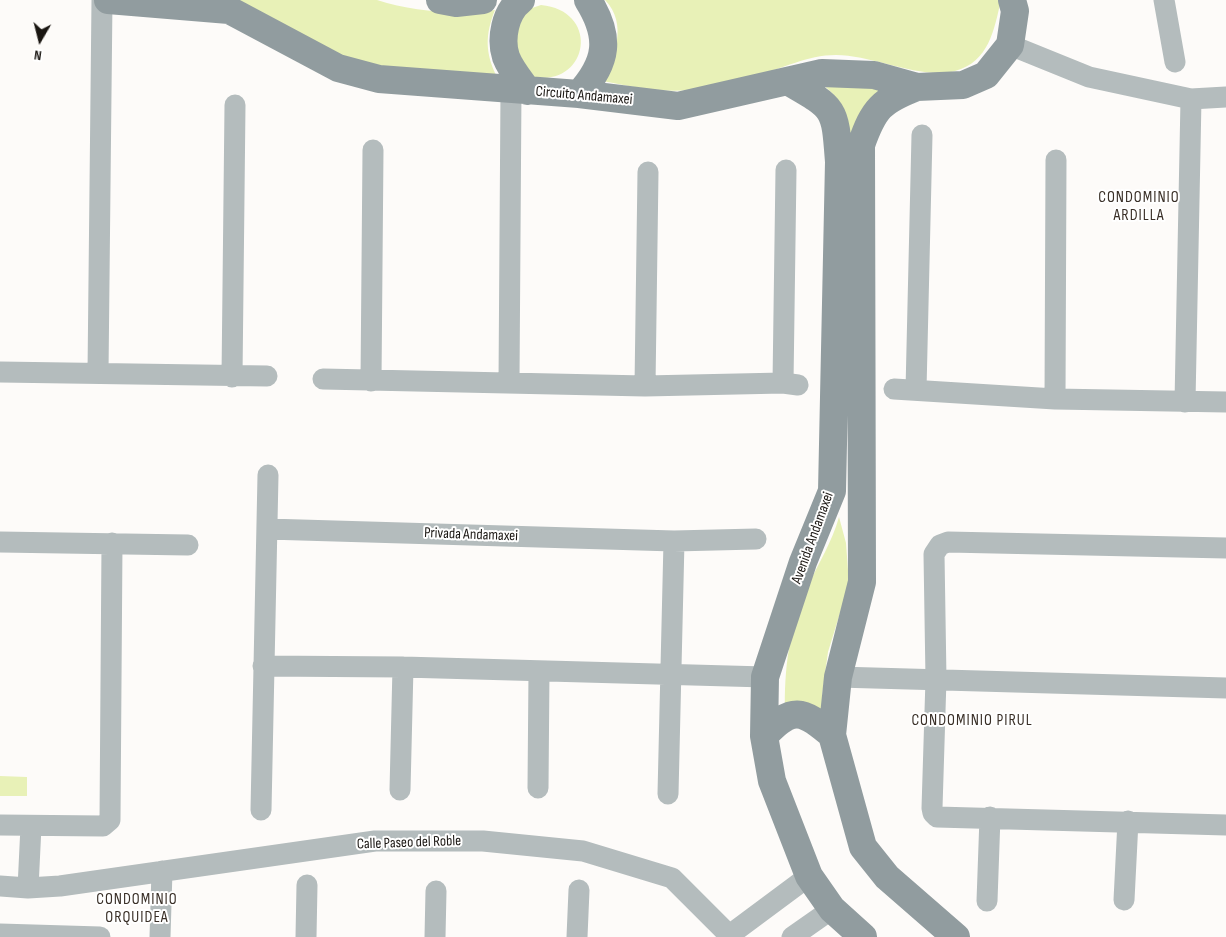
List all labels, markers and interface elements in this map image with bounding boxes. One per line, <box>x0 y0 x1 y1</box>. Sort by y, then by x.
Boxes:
north arrow <box>15 15 65 65</box>
text: N <box>33 46 43 64</box>
street label: Circuito Andamaxei <box>535 83 633 109</box>
district label: CONDOMINIO ARDILLA <box>1097 188 1181 226</box>
street label: Avenida Andamaxei <box>788 490 838 586</box>
street label: Privada Andamaxei <box>424 524 518 546</box>
district label: CONDOMINIO PIRUL <box>909 711 1035 731</box>
street label: Calle Paseo del Roble <box>357 832 461 854</box>
district label: CONDOMINIO ORQUIDEA <box>95 890 179 928</box>

